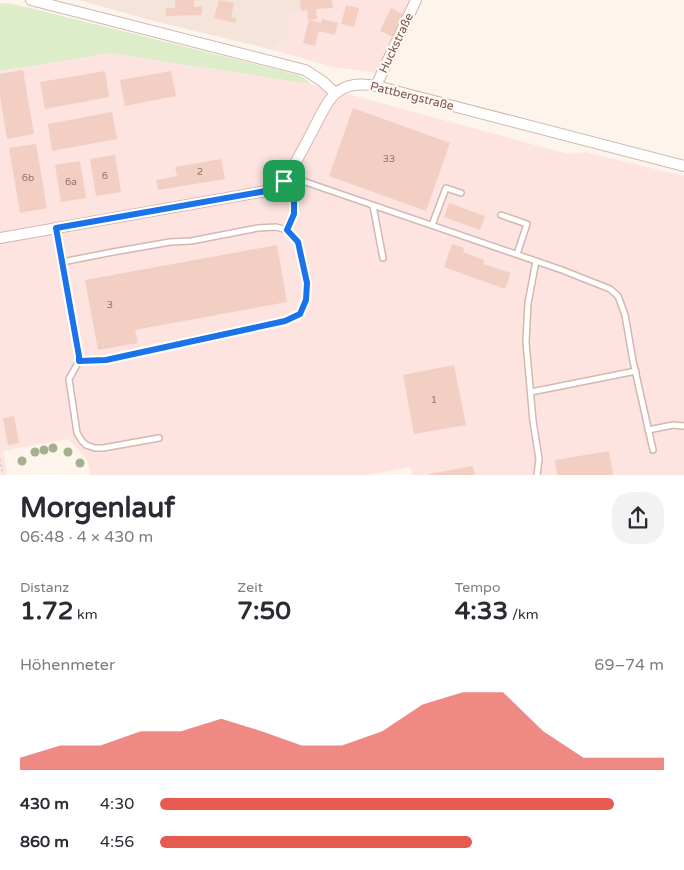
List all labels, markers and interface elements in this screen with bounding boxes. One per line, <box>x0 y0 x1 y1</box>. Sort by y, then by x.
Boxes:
street label: Huckstraße <box>376 10 416 75</box>
street label: Pattbergstraße <box>369 79 455 113</box>
house number: 33 <box>383 153 395 165</box>
pin <box>263 160 305 202</box>
house number: 2 <box>197 166 203 178</box>
icon: arrive <box>270 167 298 195</box>
house number: 6 <box>102 170 108 182</box>
house number: 6b <box>22 172 34 184</box>
house number: 6a <box>65 176 77 188</box>
house number: 3 <box>107 299 113 311</box>
house number: 1 <box>431 394 437 406</box>
text: Morgenlauf <box>20 491 175 525</box>
button: share <box>612 492 664 544</box>
text: 06:48 · 4 × 430 m <box>20 527 153 547</box>
text: Distanz <box>20 579 69 596</box>
text: Zeit <box>237 579 263 596</box>
text: Tempo <box>455 579 500 596</box>
text: 1.72 <box>20 596 73 626</box>
text: 7:50 <box>237 596 291 626</box>
text: 4:33 <box>455 596 508 626</box>
text: km <box>73 606 97 623</box>
text: /km <box>508 606 539 623</box>
text: Höhenmeter <box>20 655 115 675</box>
text: 69–74 m <box>594 655 664 675</box>
text: 430 m <box>20 794 69 814</box>
text: 4:30 <box>100 794 134 814</box>
text: 860 m <box>20 832 69 852</box>
text: 4:56 <box>100 832 134 852</box>

